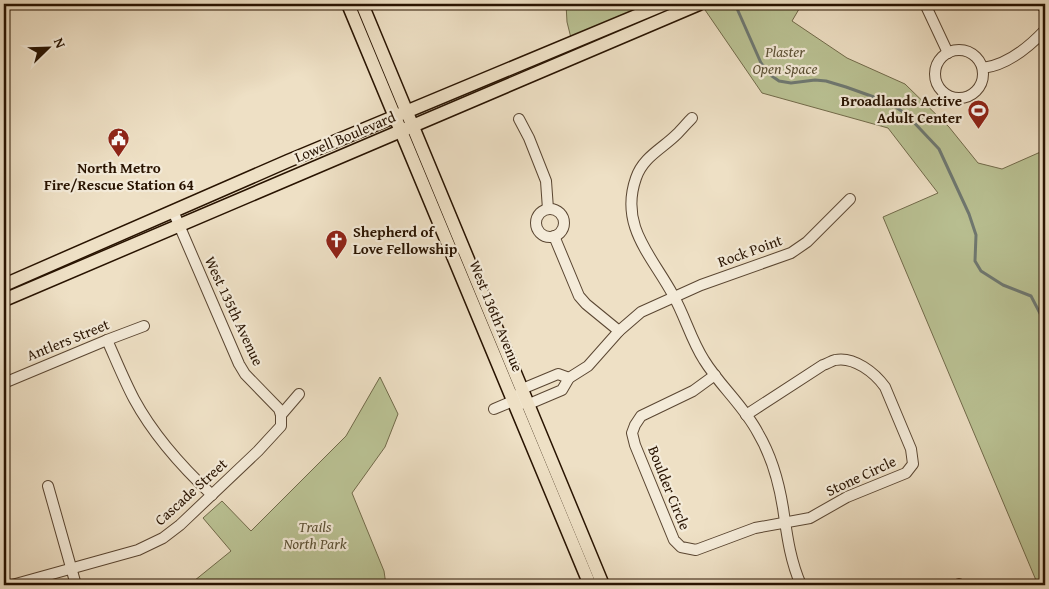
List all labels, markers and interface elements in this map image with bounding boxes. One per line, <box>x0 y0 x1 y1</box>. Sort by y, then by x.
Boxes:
north arrow <box>22 22 72 72</box>
text: N <box>49 35 71 52</box>
park label: Plaster Open Space <box>752 41 818 79</box>
place label: Broadlands Active Adult Center <box>841 90 962 128</box>
sports icon: Broadlands Active Adult Center <box>966 98 990 129</box>
street label: Lowell Boulevard <box>291 106 398 167</box>
public building icon: North Metro Fire/Rescue Station 64 <box>107 127 131 158</box>
place label: North Metro Fire/Rescue Station 64 <box>44 157 194 195</box>
place label: Shepherd of Love Fellowship <box>353 221 458 259</box>
church icon: Shepherd of Love Fellowship <box>325 229 349 260</box>
street label: Rock Point <box>715 229 786 272</box>
street label: West 135th Avenue <box>200 253 269 369</box>
street label: West 136th Avenue <box>465 257 528 375</box>
street label: Antlers Street <box>23 313 113 366</box>
street label: Boulder Circle <box>643 443 696 533</box>
street label: Stone Circle <box>822 450 899 501</box>
street label: Cascade Street <box>150 453 232 530</box>
park label: Trails North Park <box>283 516 347 554</box>

